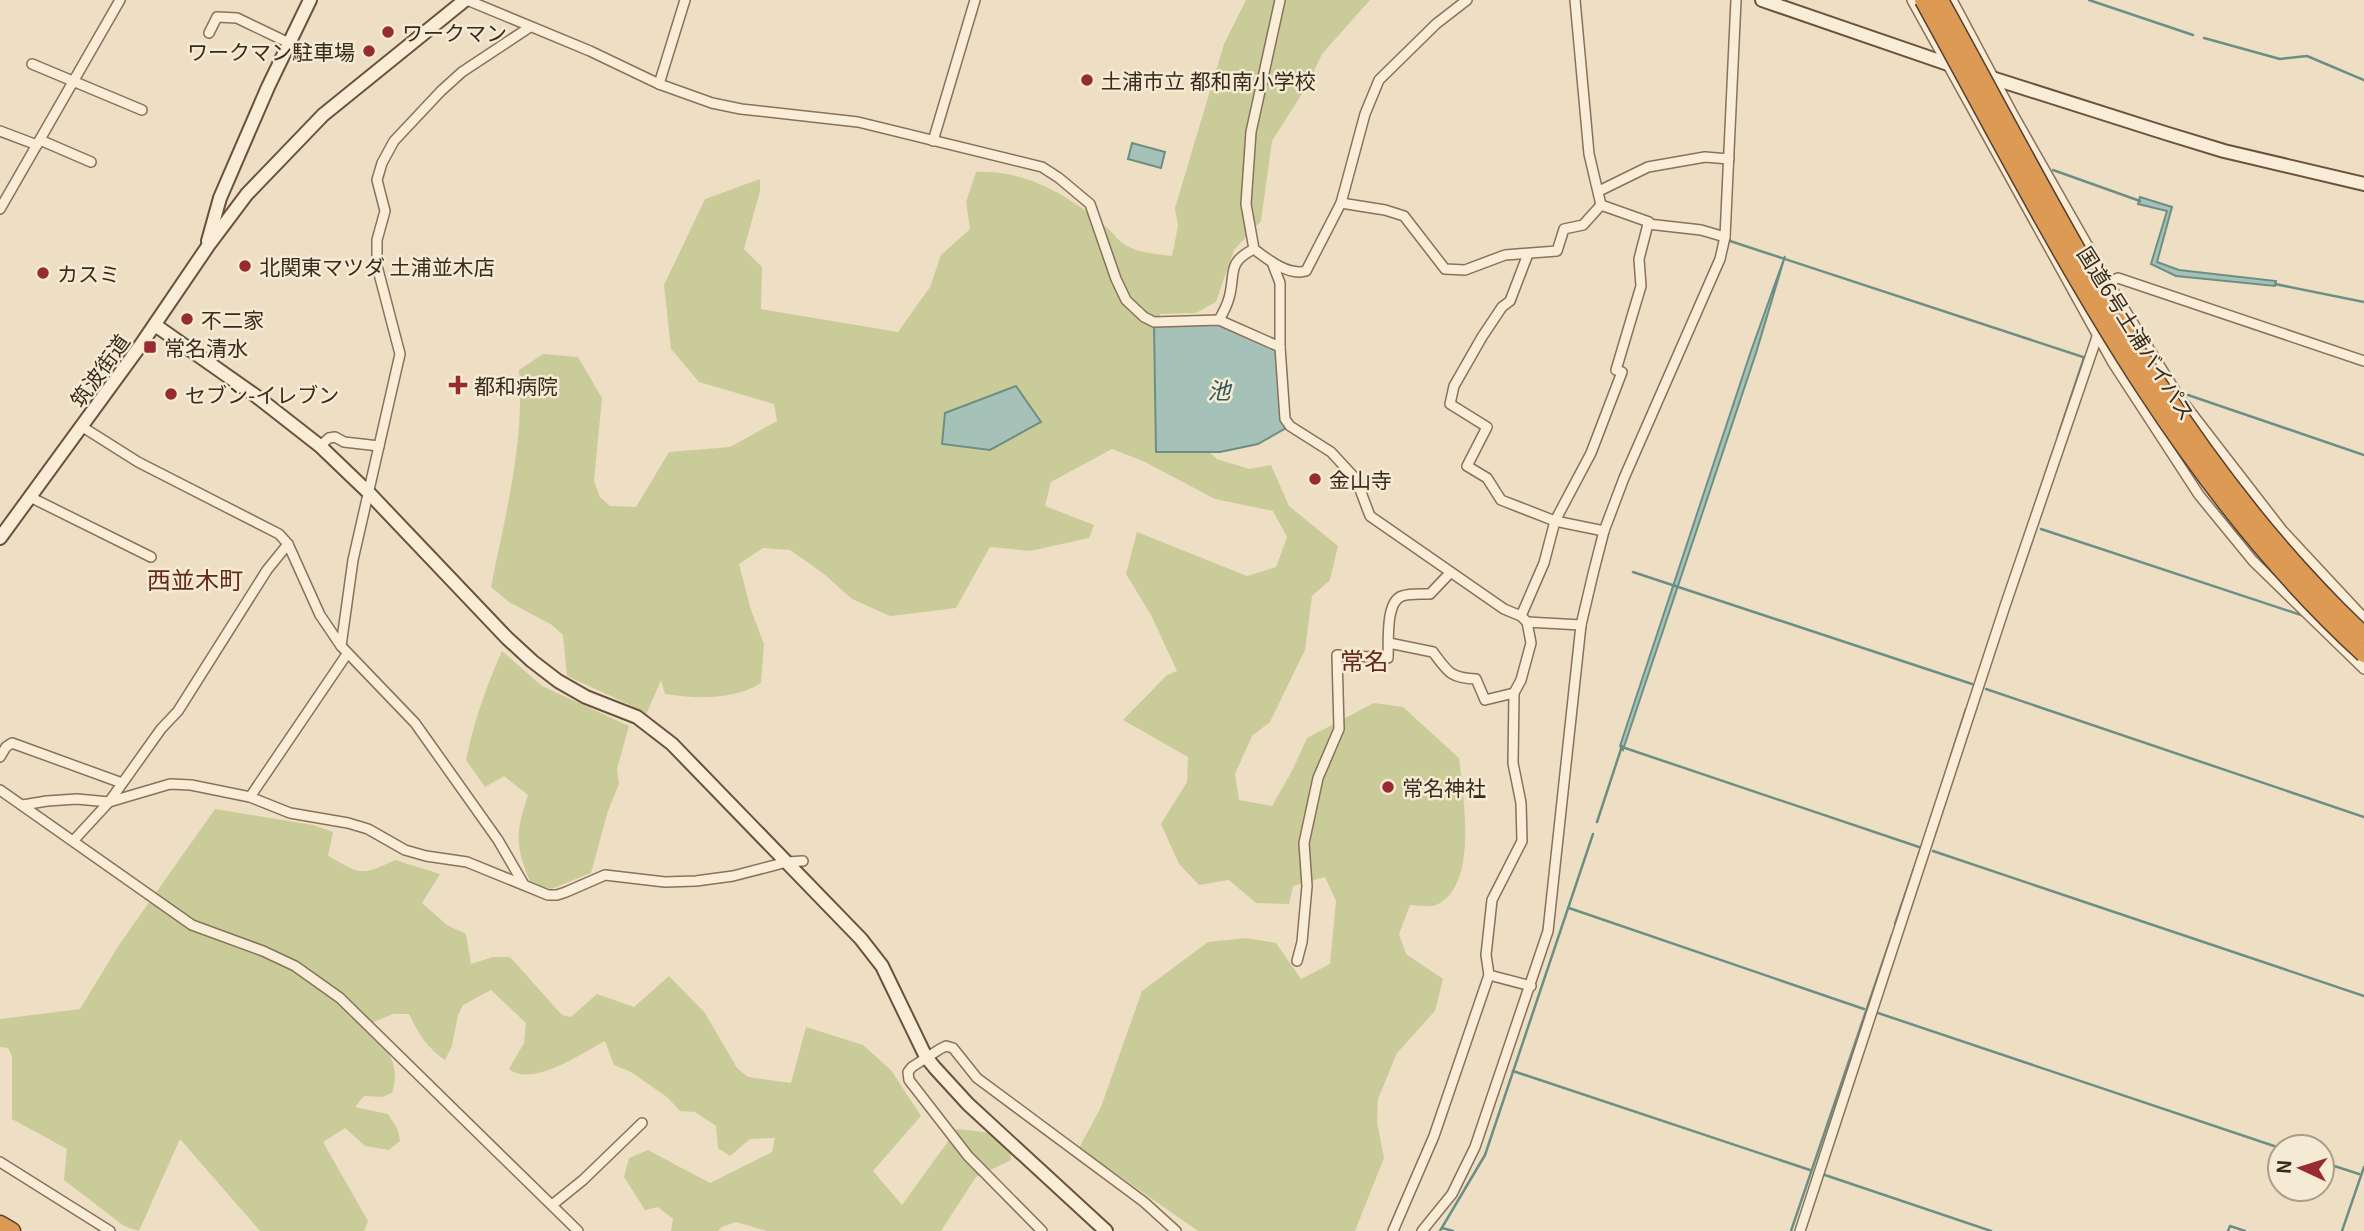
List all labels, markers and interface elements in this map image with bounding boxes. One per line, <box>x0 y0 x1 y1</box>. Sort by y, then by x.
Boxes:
place label: ワークマン <box>402 17 507 47</box>
marker: ワークマン <box>380 24 396 40</box>
place label: ワークマン駐車場 <box>187 36 355 66</box>
marker: ワークマン駐車場 <box>361 43 377 59</box>
place label: 土浦市立 都和南小学校 <box>1101 65 1316 95</box>
marker: 土浦市立 都和南小学校 <box>1079 72 1095 88</box>
street label: 国道6号土浦バイパス <box>2071 240 2203 426</box>
place label: 北関東マツダ 土浦並木店 <box>259 251 495 281</box>
place label: カスミ <box>57 258 120 288</box>
marker: 北関東マツダ 土浦並木店 <box>237 258 253 274</box>
marker: カスミ <box>35 265 51 281</box>
place label: 不二家 <box>201 304 264 334</box>
marker: 不二家 <box>179 311 195 327</box>
street label: 筑波街道 <box>62 327 136 413</box>
place label: 常名清水 <box>164 332 248 362</box>
marker: 常名清水 <box>142 339 158 355</box>
place label: 都和病院 <box>474 370 558 400</box>
water label: 池 <box>1208 372 1233 406</box>
marker: 都和病院 <box>448 375 468 395</box>
place label: セブン-イレブン <box>185 379 339 409</box>
marker: セブン-イレブン <box>163 386 179 402</box>
place label: 金山寺 <box>1329 464 1392 494</box>
marker: 金山寺 <box>1307 471 1323 487</box>
district label: 西並木町 <box>147 561 243 596</box>
district label: 常名 <box>1340 642 1388 677</box>
place label: 常名神社 <box>1402 772 1486 802</box>
marker: 常名神社 <box>1380 779 1396 795</box>
north arrow <box>2266 1133 2336 1203</box>
text: N <box>2269 1159 2297 1175</box>

